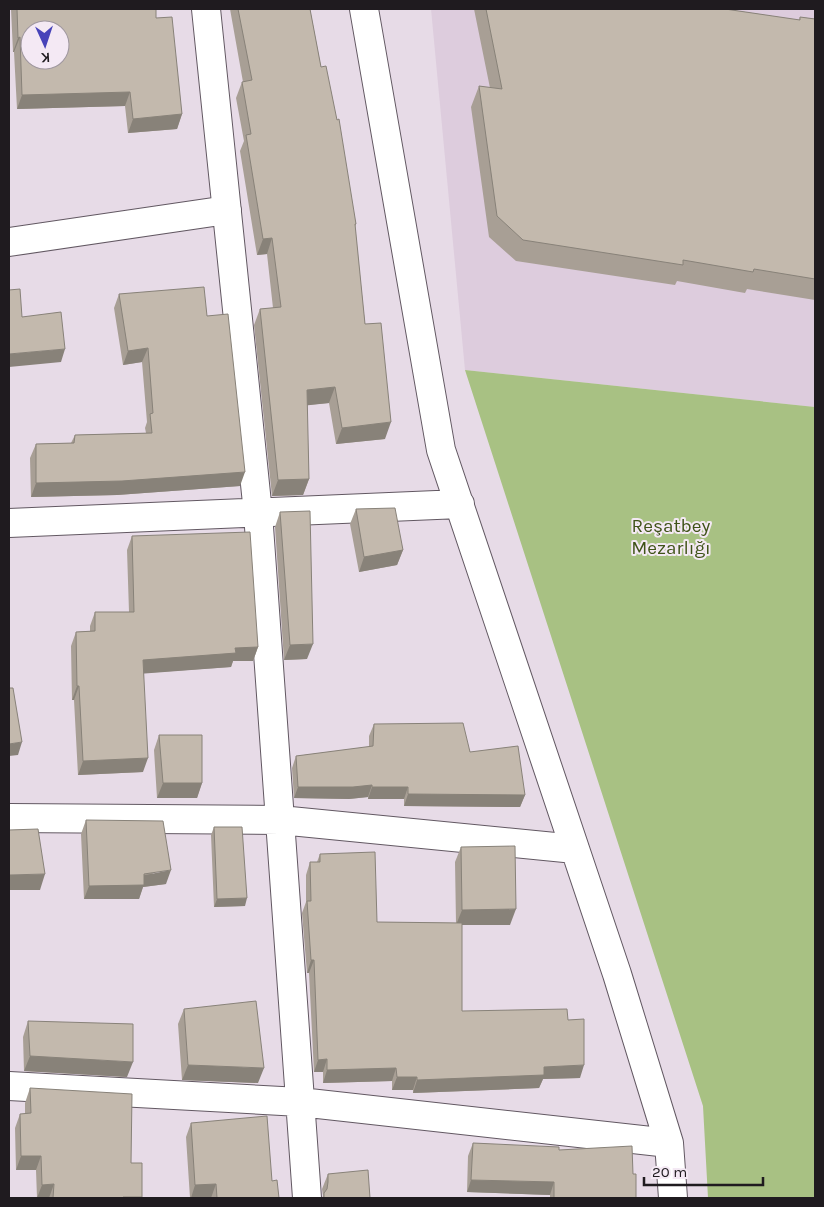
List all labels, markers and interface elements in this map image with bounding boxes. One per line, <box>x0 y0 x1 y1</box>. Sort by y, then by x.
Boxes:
north arrow <box>20 20 70 70</box>
text: K <box>40 49 51 66</box>
park label: Reşatbey Mezarlığı <box>631 515 711 559</box>
scale bar <box>644 1154 763 1186</box>
text: 20 m <box>652 1163 687 1181</box>

